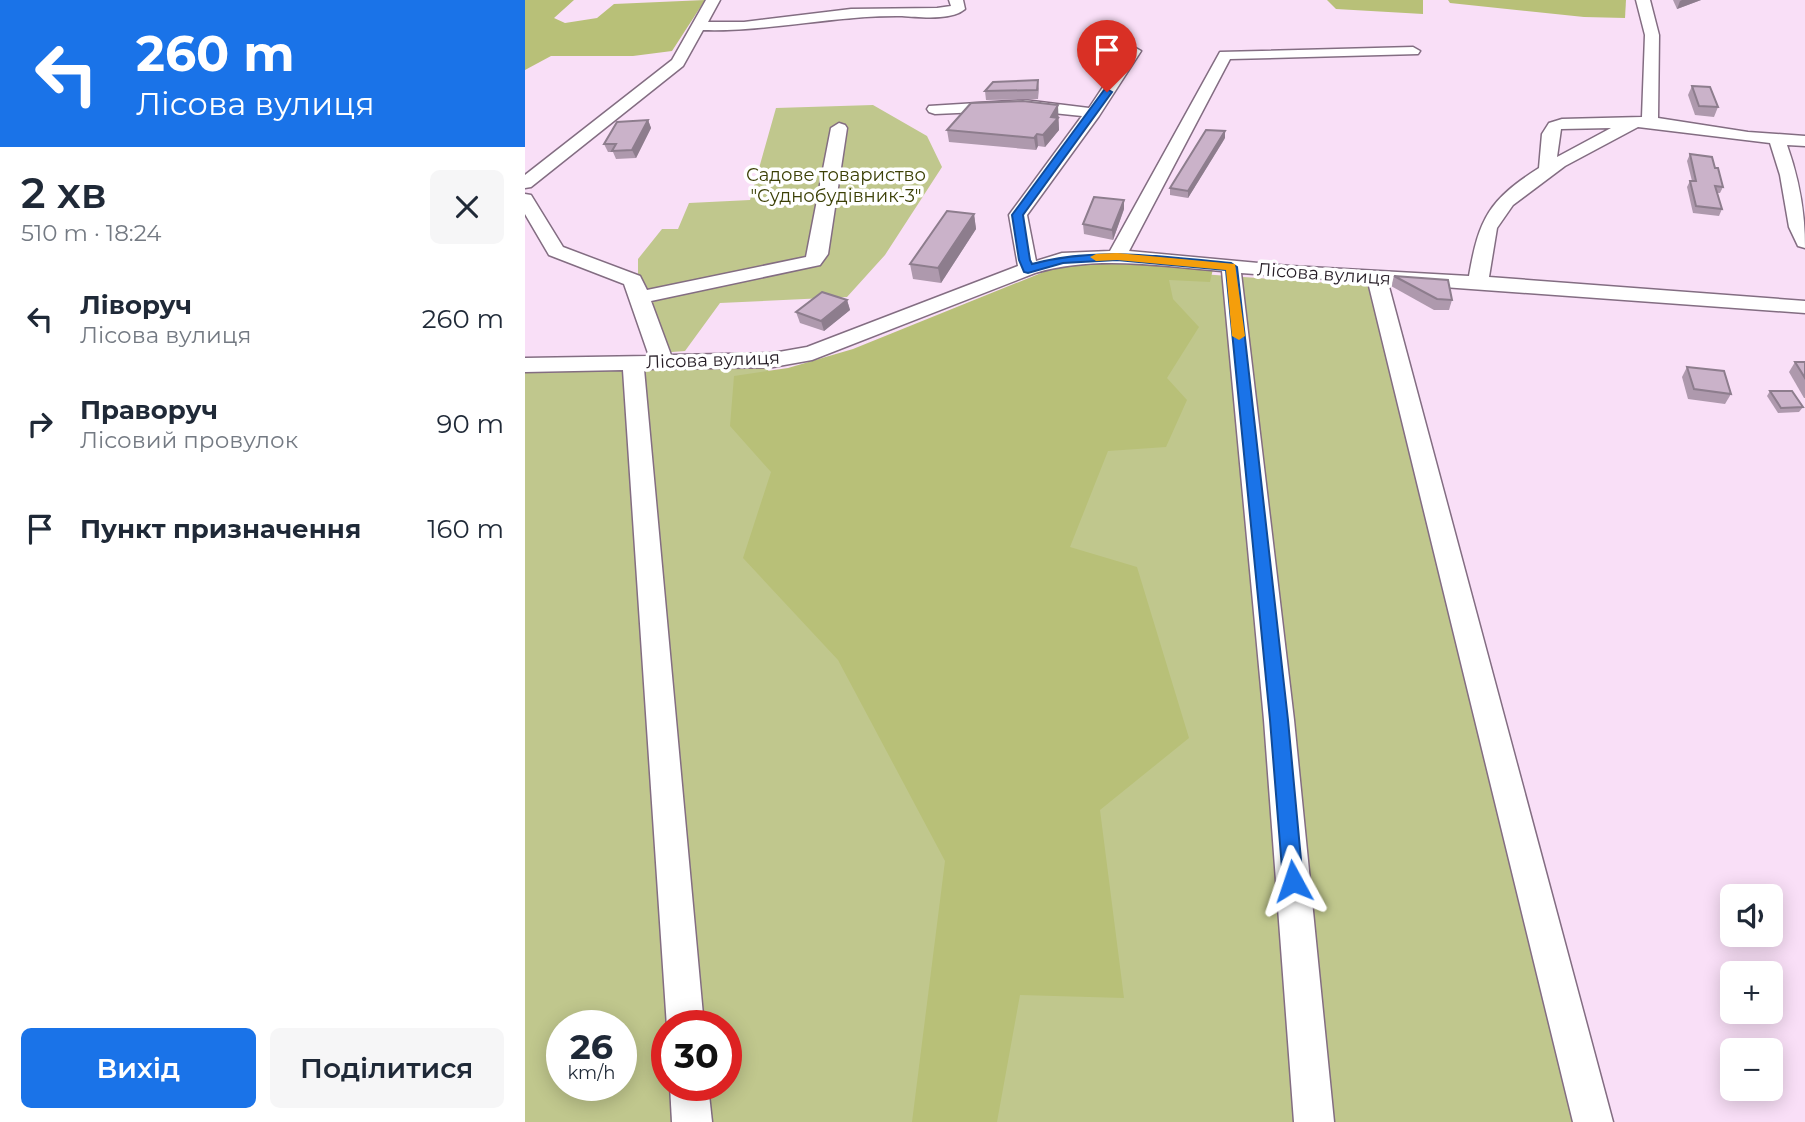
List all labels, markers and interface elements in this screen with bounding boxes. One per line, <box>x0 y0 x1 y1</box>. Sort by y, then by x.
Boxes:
pin <box>1077 20 1137 92</box>
text: 260 m <box>136 24 295 83</box>
icon: left <box>21 28 112 119</box>
icon: arrive <box>1088 31 1126 69</box>
text: Лісова вулиця <box>136 84 375 123</box>
park label: Садове товариство "Суднобудівник-3" <box>746 164 926 207</box>
text: 2 хв <box>21 167 107 219</box>
button: close <box>430 170 504 244</box>
text: 510 m · 18:24 <box>21 219 161 247</box>
street label: Лісова вулиця <box>1256 258 1392 290</box>
text: Ліворуч <box>80 289 192 321</box>
icon: left <box>21 300 59 338</box>
text: 260 m <box>422 303 504 335</box>
text: Лісова вулиця <box>80 321 251 349</box>
street label: Лісова вулиця <box>646 347 780 373</box>
text: Праворуч <box>80 394 218 426</box>
icon: right <box>21 405 59 443</box>
text: 90 m <box>437 408 504 440</box>
text: Лісовий провулок <box>80 426 298 454</box>
icon: arrive <box>21 510 59 548</box>
text: Пункт призначення <box>80 513 361 545</box>
text: 160 m <box>427 513 504 545</box>
position arrow <box>1256 844 1330 918</box>
map controls <box>1720 884 1783 1101</box>
button: sound <box>1720 884 1783 947</box>
button: + <box>1720 961 1783 1024</box>
speed limit sign: 30 <box>651 1010 742 1101</box>
text: 26 <box>570 1025 613 1068</box>
button: Вихід <box>21 1028 256 1108</box>
button: Поділитися <box>270 1028 504 1108</box>
button: − <box>1720 1038 1783 1101</box>
text: km/h <box>567 1062 616 1084</box>

